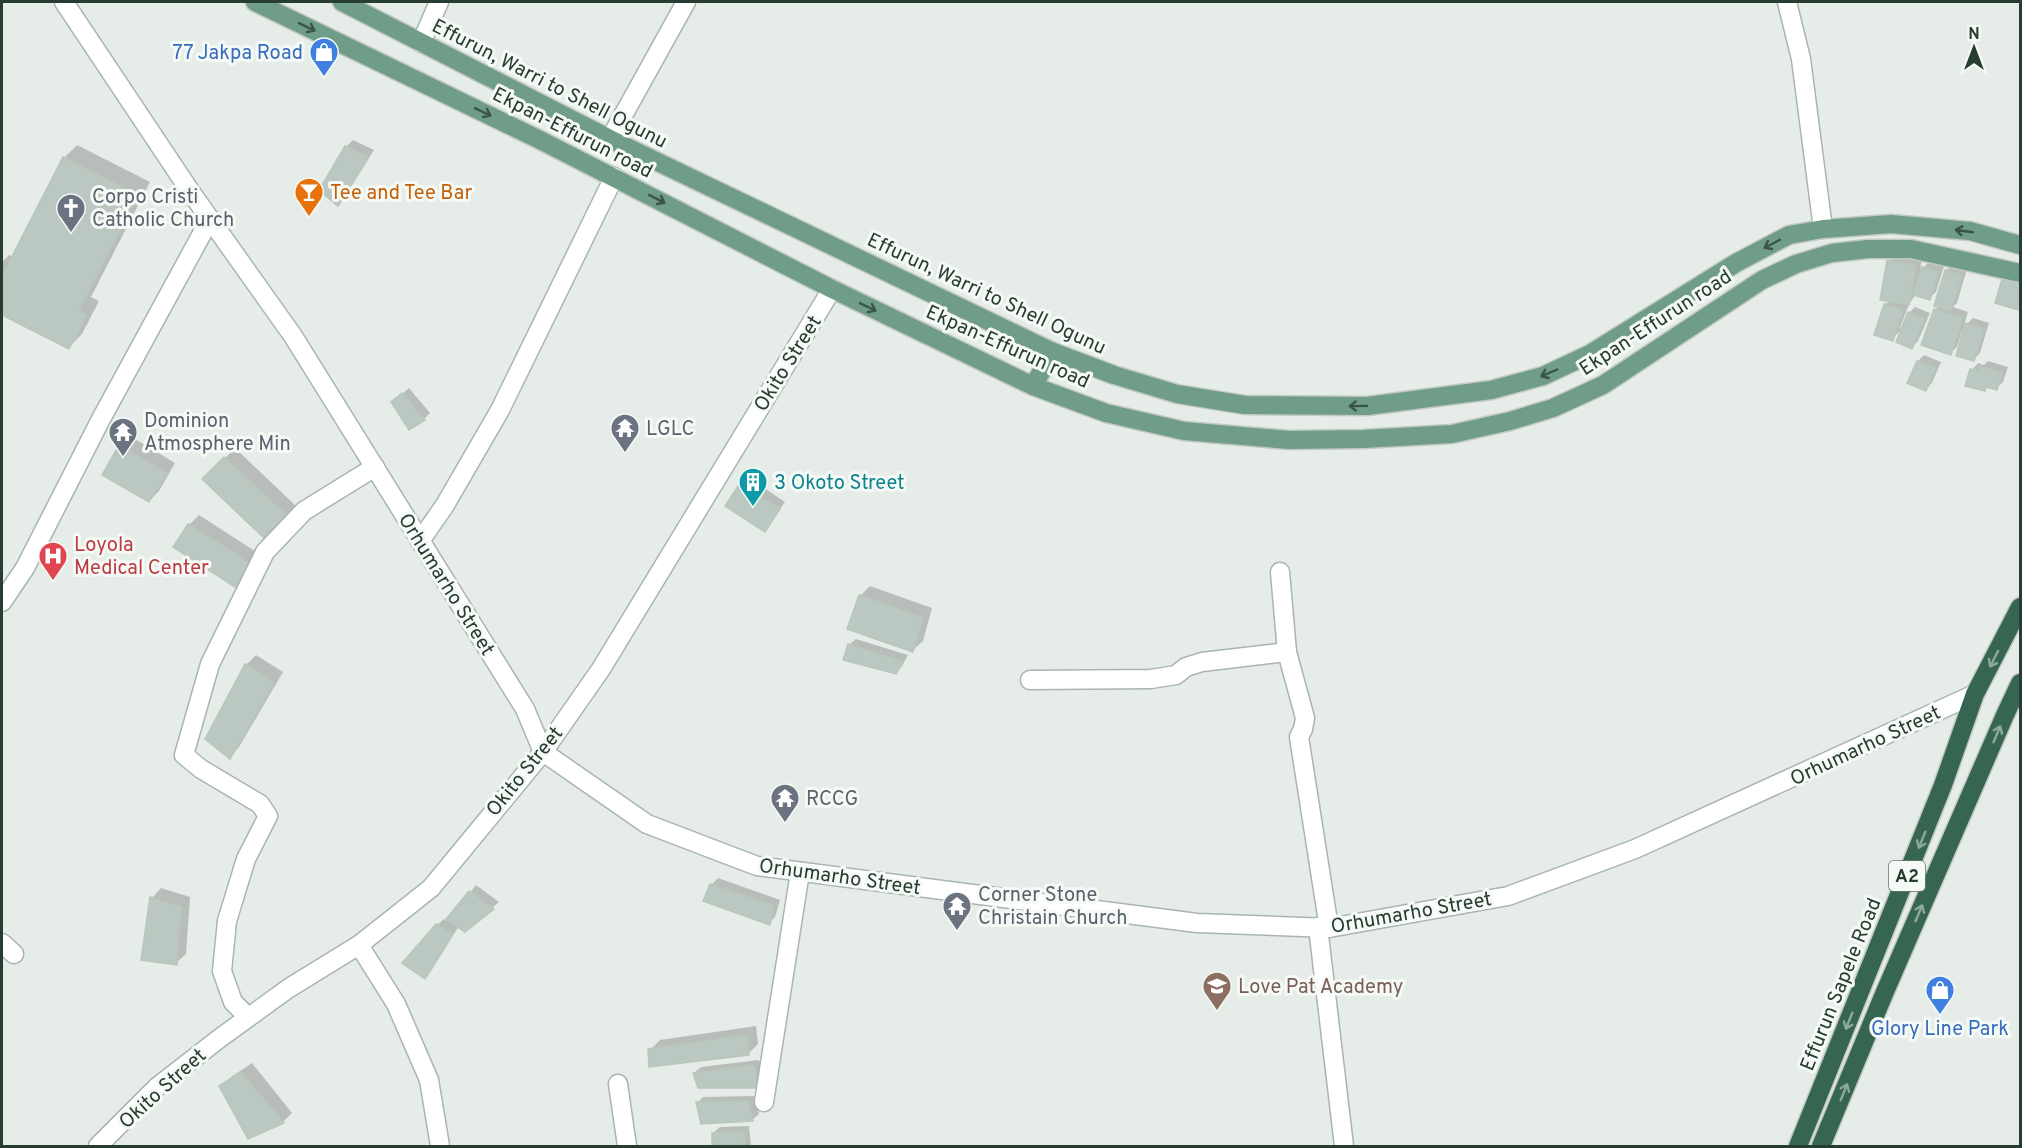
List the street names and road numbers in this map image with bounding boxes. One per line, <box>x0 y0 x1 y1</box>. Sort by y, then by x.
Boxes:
street label: Effurun, Warri to Shell Ogunu <box>427 14 671 156</box>
street label: Ekpan-Effurun road <box>487 82 657 185</box>
street label: Effurun, Warri to Shell Ogunu <box>862 228 1110 362</box>
street label: Ekpan-Effurun road <box>1575 265 1737 383</box>
street label: Ekpan-Effurun road <box>921 300 1093 396</box>
street label: Okito Street <box>749 311 828 417</box>
street label: Orhumarho Street <box>391 509 500 661</box>
street label: Orhumarho Street <box>1786 701 1945 793</box>
street label: Okito Street <box>481 722 570 823</box>
street label: Orhumarho Street <box>757 854 922 902</box>
road number: A2 <box>1889 861 1925 891</box>
street label: Orhumarho Street <box>1329 887 1494 941</box>
street label: Effurun Sapele Road <box>1795 895 1888 1075</box>
street label: Okito Street <box>114 1043 212 1135</box>

